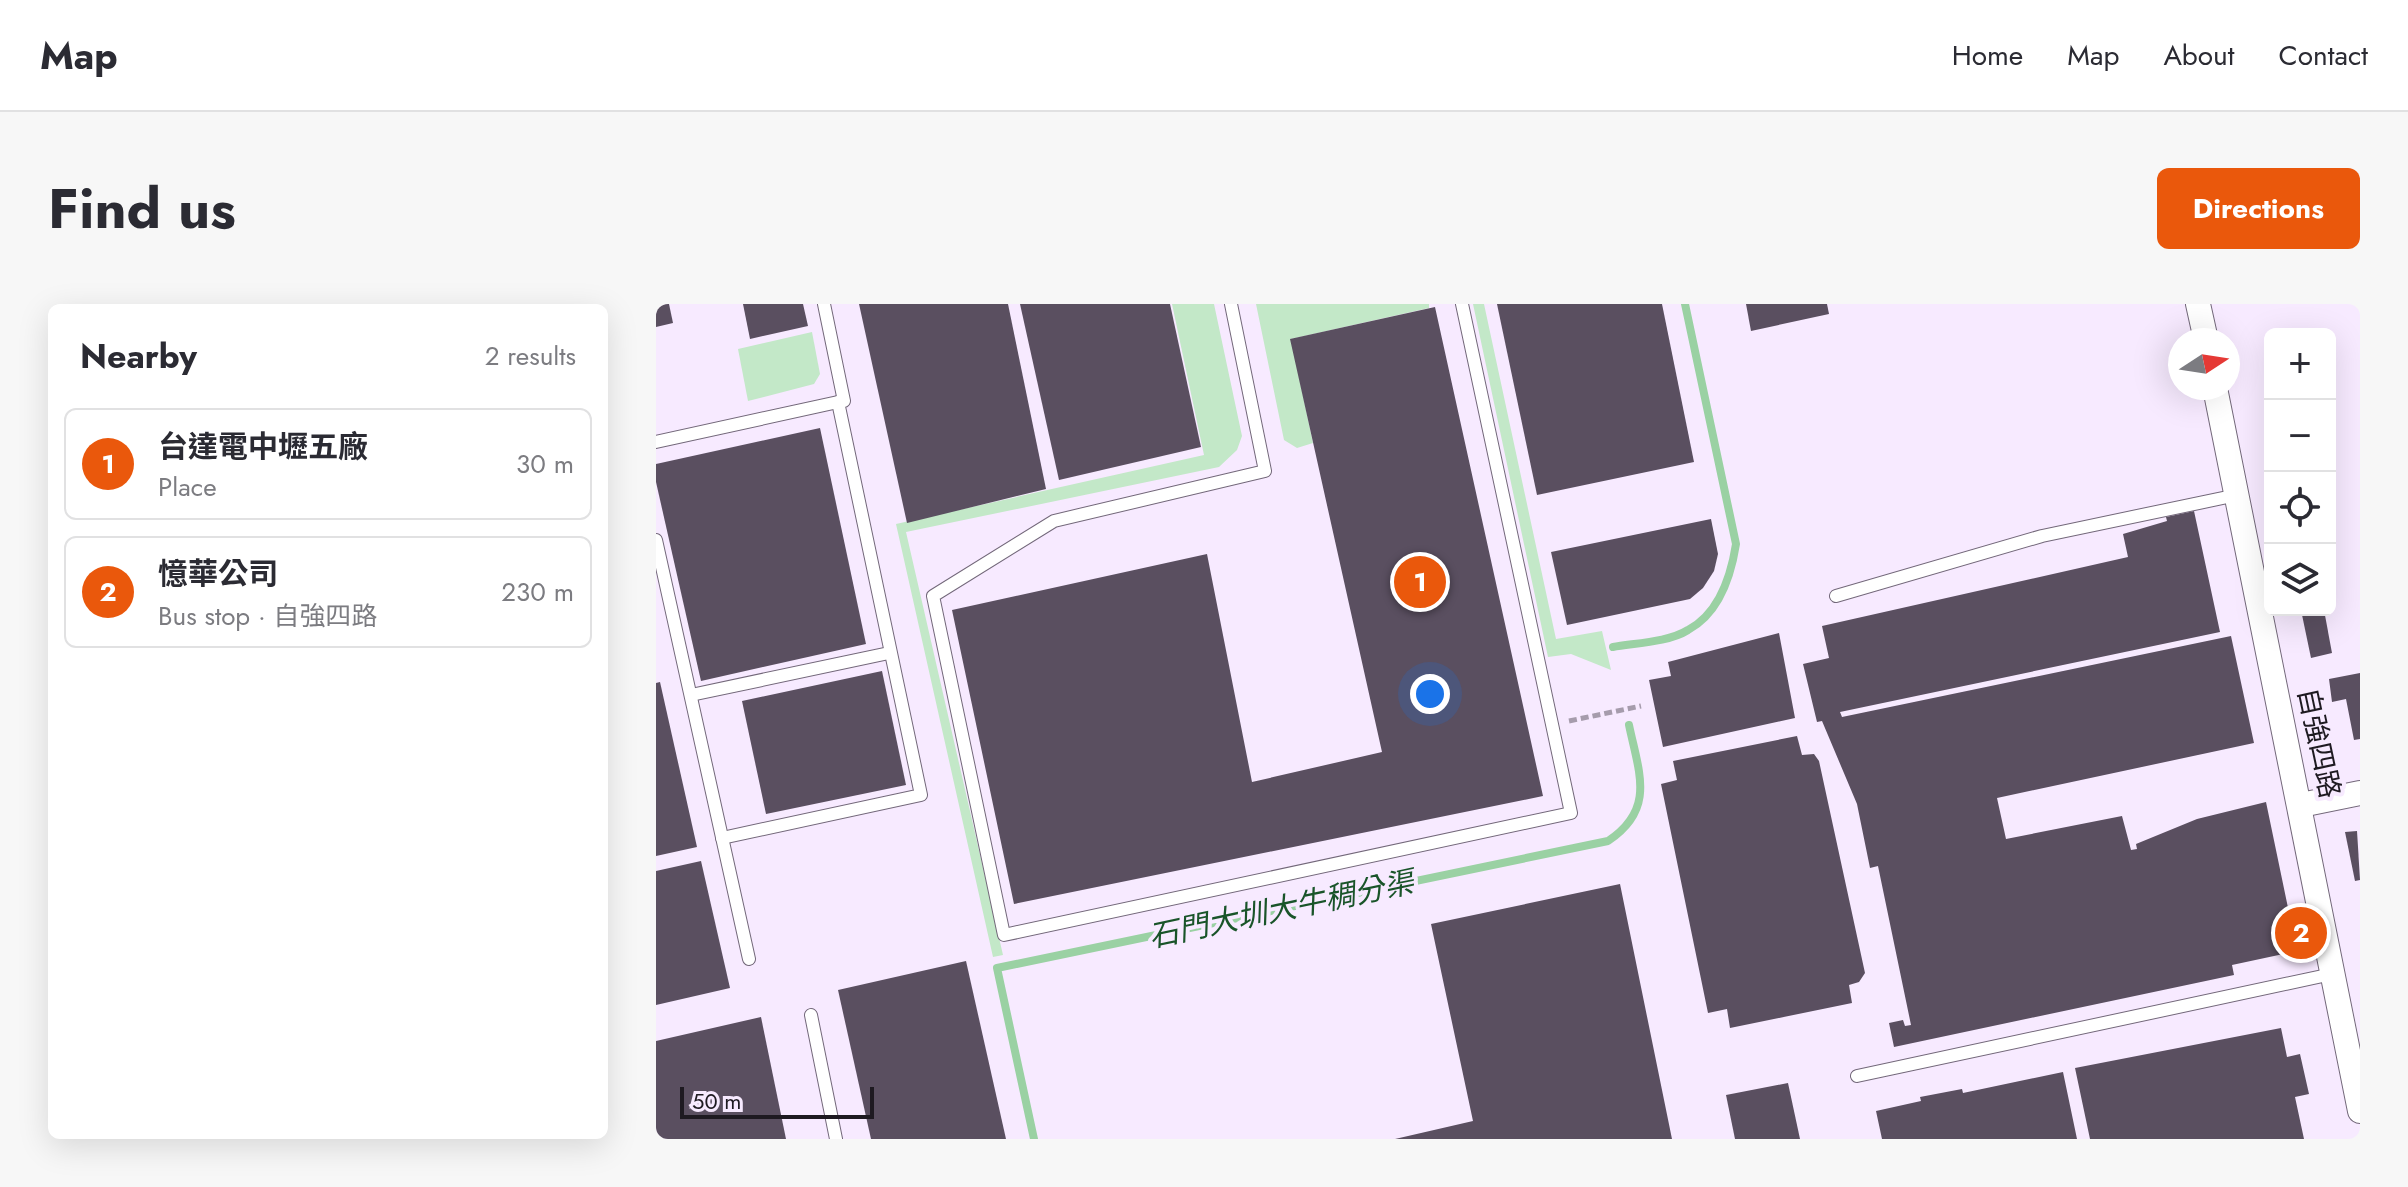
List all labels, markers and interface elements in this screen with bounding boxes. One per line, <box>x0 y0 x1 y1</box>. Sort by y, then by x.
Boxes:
text: Map <box>40 28 118 83</box>
text: Home <box>1952 35 2023 76</box>
text: Map <box>2067 35 2119 76</box>
text: About <box>2163 35 2235 76</box>
text: Contact <box>2279 35 2368 76</box>
text: Find us <box>48 168 236 249</box>
button: Directions <box>2157 168 2360 249</box>
north arrow <box>2168 328 2240 400</box>
map controls <box>2264 328 2336 616</box>
button: + <box>2264 328 2336 400</box>
text: Nearby <box>80 332 197 381</box>
text: 2 results <box>485 337 576 375</box>
button: − <box>2264 400 2336 472</box>
text: 台達電中壢五廠 <box>158 425 368 468</box>
text: 1 <box>101 445 115 483</box>
text: 30 m <box>516 445 574 483</box>
text: Place <box>158 468 217 506</box>
button: locate <box>2264 472 2336 544</box>
button: layers <box>2264 544 2336 616</box>
text: 憶華公司 <box>158 552 278 595</box>
pin: 1 <box>1394 552 1446 612</box>
text: 2 <box>99 573 117 611</box>
text: 230 m <box>501 573 574 611</box>
text: Bus stop · 自強四路 <box>158 597 378 635</box>
your location <box>1410 674 1450 714</box>
street label: 自強四路 <box>2287 684 2351 802</box>
water label: 石門大圳大牛稠分渠 <box>1144 859 1421 958</box>
pin: 2 <box>2275 903 2327 963</box>
scale bar <box>680 1083 874 1119</box>
text: 50 m <box>692 1085 741 1117</box>

